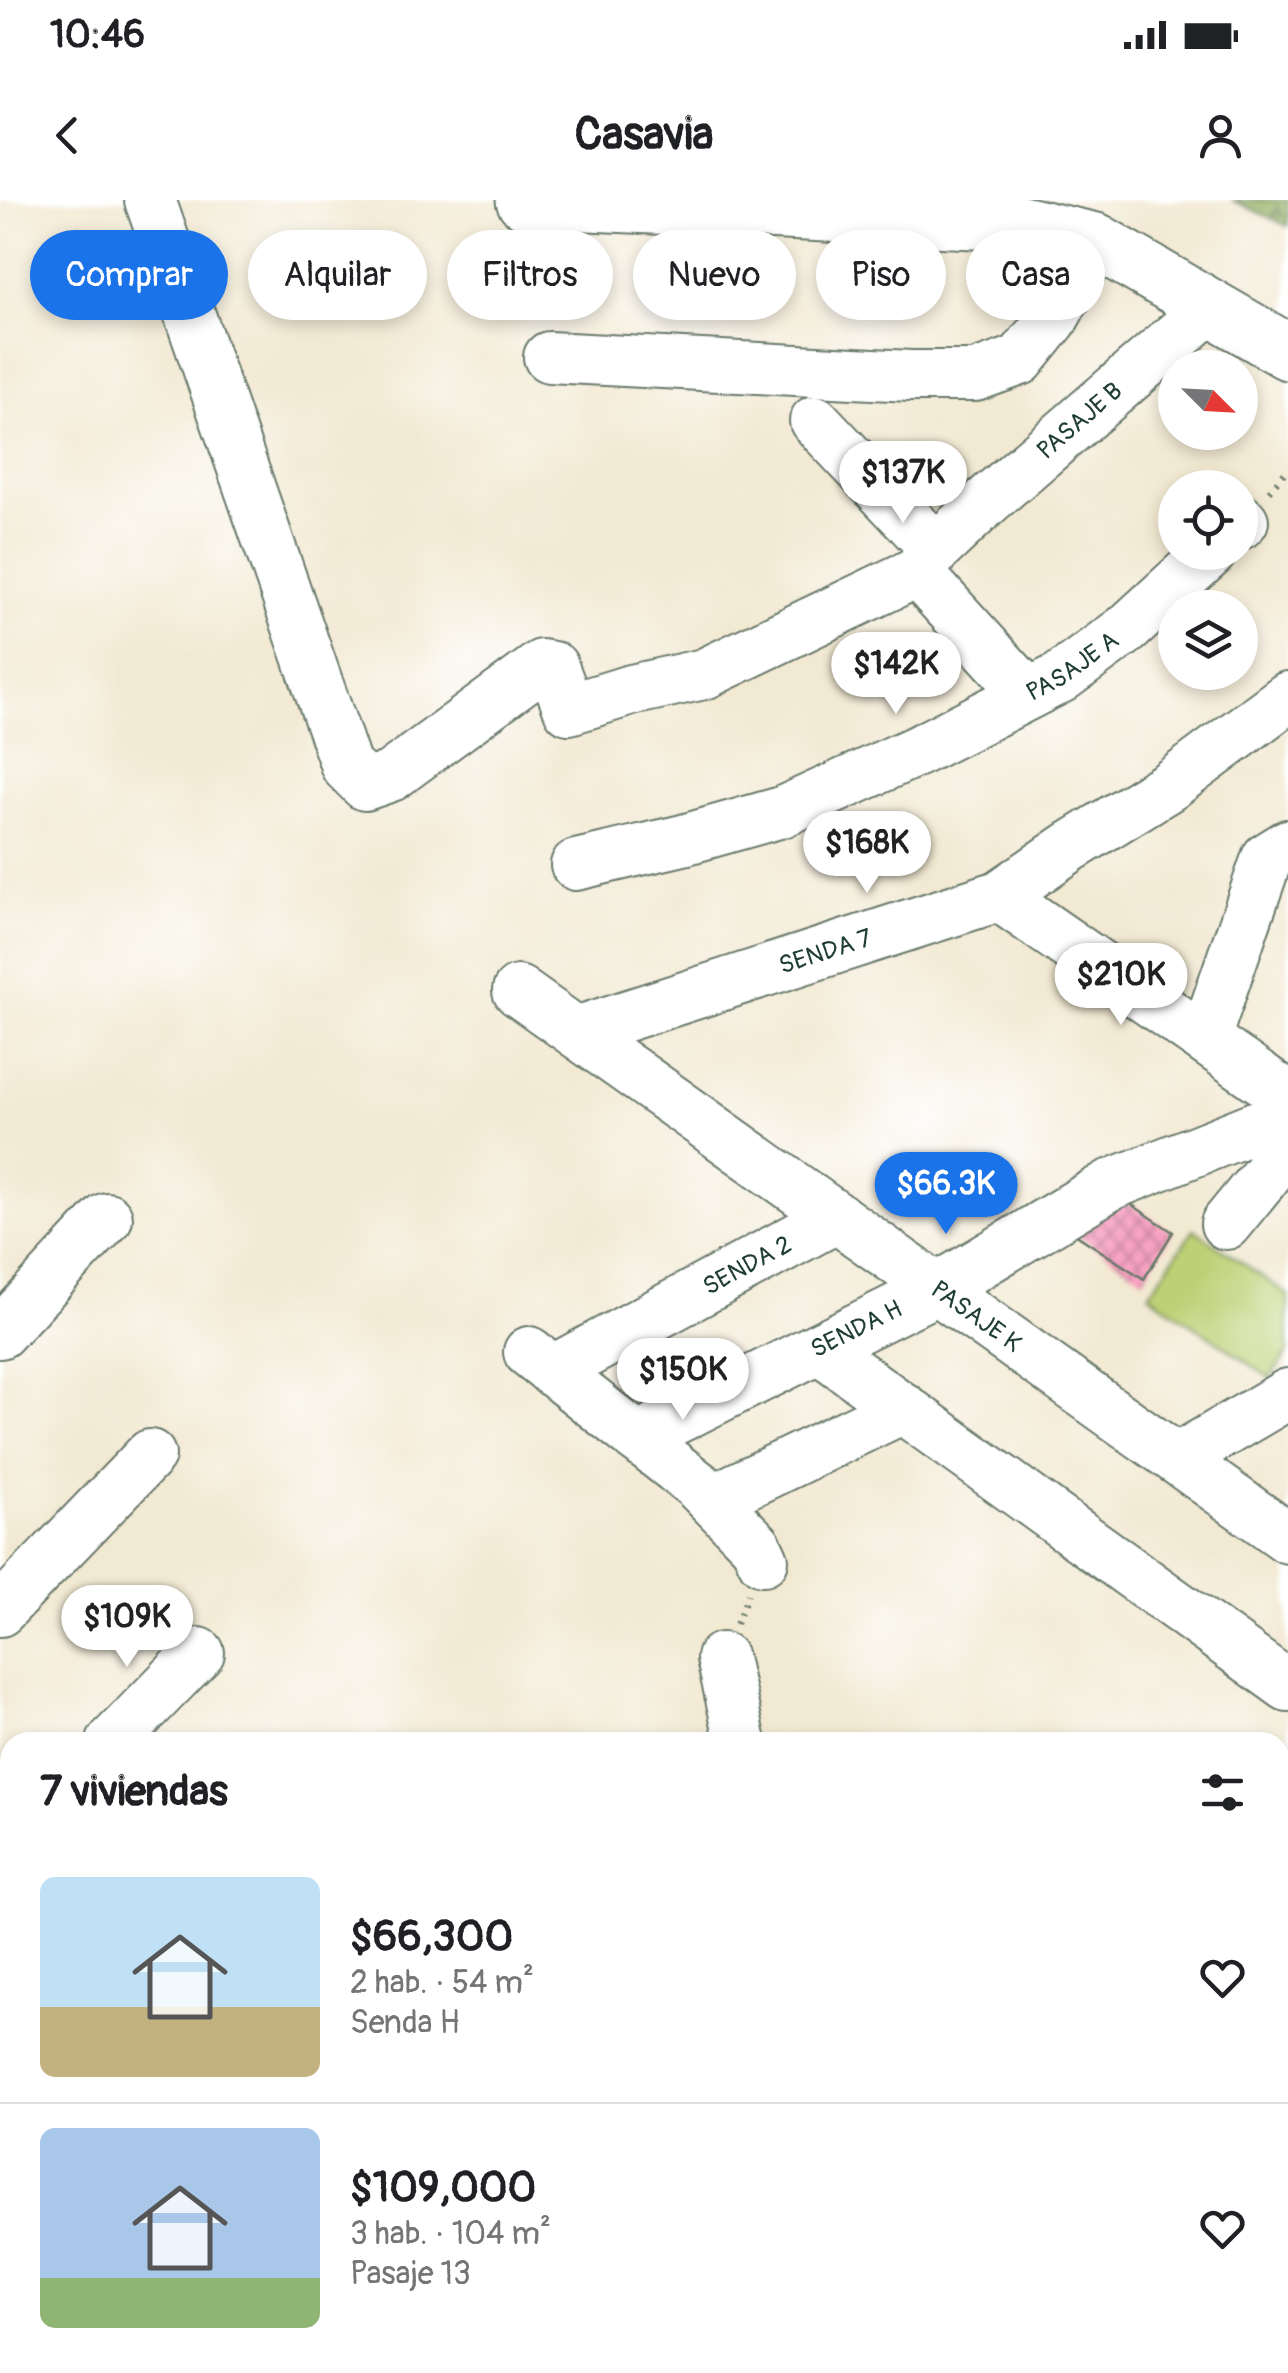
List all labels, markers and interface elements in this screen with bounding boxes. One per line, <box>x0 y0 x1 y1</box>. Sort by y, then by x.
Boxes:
text: 10:46 <box>50 11 145 59</box>
text: Casavia <box>575 107 713 163</box>
icon: back <box>40 108 95 163</box>
icon: person <box>1193 108 1248 163</box>
chip: Comprar <box>30 230 228 320</box>
chip: Alquilar <box>248 230 427 320</box>
chip: Filtros <box>447 230 613 320</box>
chip: Nuevo <box>633 230 796 320</box>
chip: Piso <box>816 230 946 320</box>
chip: Casa <box>966 230 1105 320</box>
north arrow <box>1158 350 1258 450</box>
map controls <box>1158 350 1258 690</box>
street label: PASAJE B <box>1031 375 1129 466</box>
pin: $137K <box>833 441 973 526</box>
text: $137K <box>861 453 945 493</box>
button: locate <box>1158 470 1258 570</box>
button: layers <box>1158 590 1258 690</box>
street label: PASAJE A <box>1021 625 1125 708</box>
pin: $142K <box>826 632 966 717</box>
text: $142K <box>853 644 939 684</box>
pin: $168K <box>797 811 937 896</box>
text: $168K <box>825 823 909 863</box>
street label: SENDA 7 <box>775 922 876 981</box>
pin: $210K <box>1051 943 1191 1028</box>
text: $210K <box>1077 955 1165 995</box>
pin: $66.3K <box>865 1152 1027 1237</box>
text: $66.3K <box>897 1164 995 1204</box>
street label: SENDA 2 <box>698 1229 797 1302</box>
street label: PASAJE K <box>925 1274 1027 1359</box>
street label: SENDA H <box>806 1293 907 1365</box>
pin: $150K <box>613 1338 753 1423</box>
text: $150K <box>639 1350 727 1390</box>
pin: $109K <box>57 1585 197 1670</box>
text: $109K <box>83 1597 171 1637</box>
icon: filters <box>1195 1765 1250 1820</box>
text: 7 viviendas <box>40 1766 228 1818</box>
text: $66,300 <box>350 1911 513 1963</box>
icon: home <box>120 1917 240 2037</box>
icon: heart <box>1195 1950 1250 2005</box>
text: 2 hab. · 54 m² <box>350 1963 534 2003</box>
text: Senda H <box>350 2003 460 2043</box>
text: $109,000 <box>350 2162 536 2214</box>
icon: home <box>120 2168 240 2288</box>
icon: heart <box>1195 2201 1250 2256</box>
text: 3 hab. · 104 m² <box>350 2214 551 2254</box>
text: Pasaje 13 <box>350 2254 471 2294</box>

